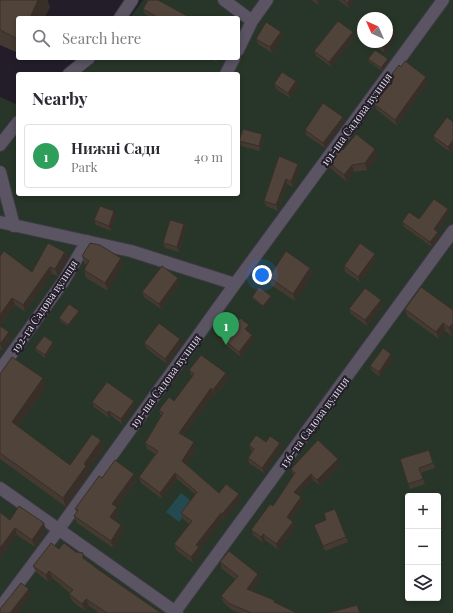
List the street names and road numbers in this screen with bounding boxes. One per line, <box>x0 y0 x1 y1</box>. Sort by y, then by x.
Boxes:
street label: 191-ша Садова вулиця <box>317 69 395 169</box>
street label: 192-га Садова вулиця <box>7 257 81 355</box>
street label: 191-ша Садова вулиця <box>126 331 204 431</box>
street label: 136-та Садова вулиця <box>276 373 352 471</box>

